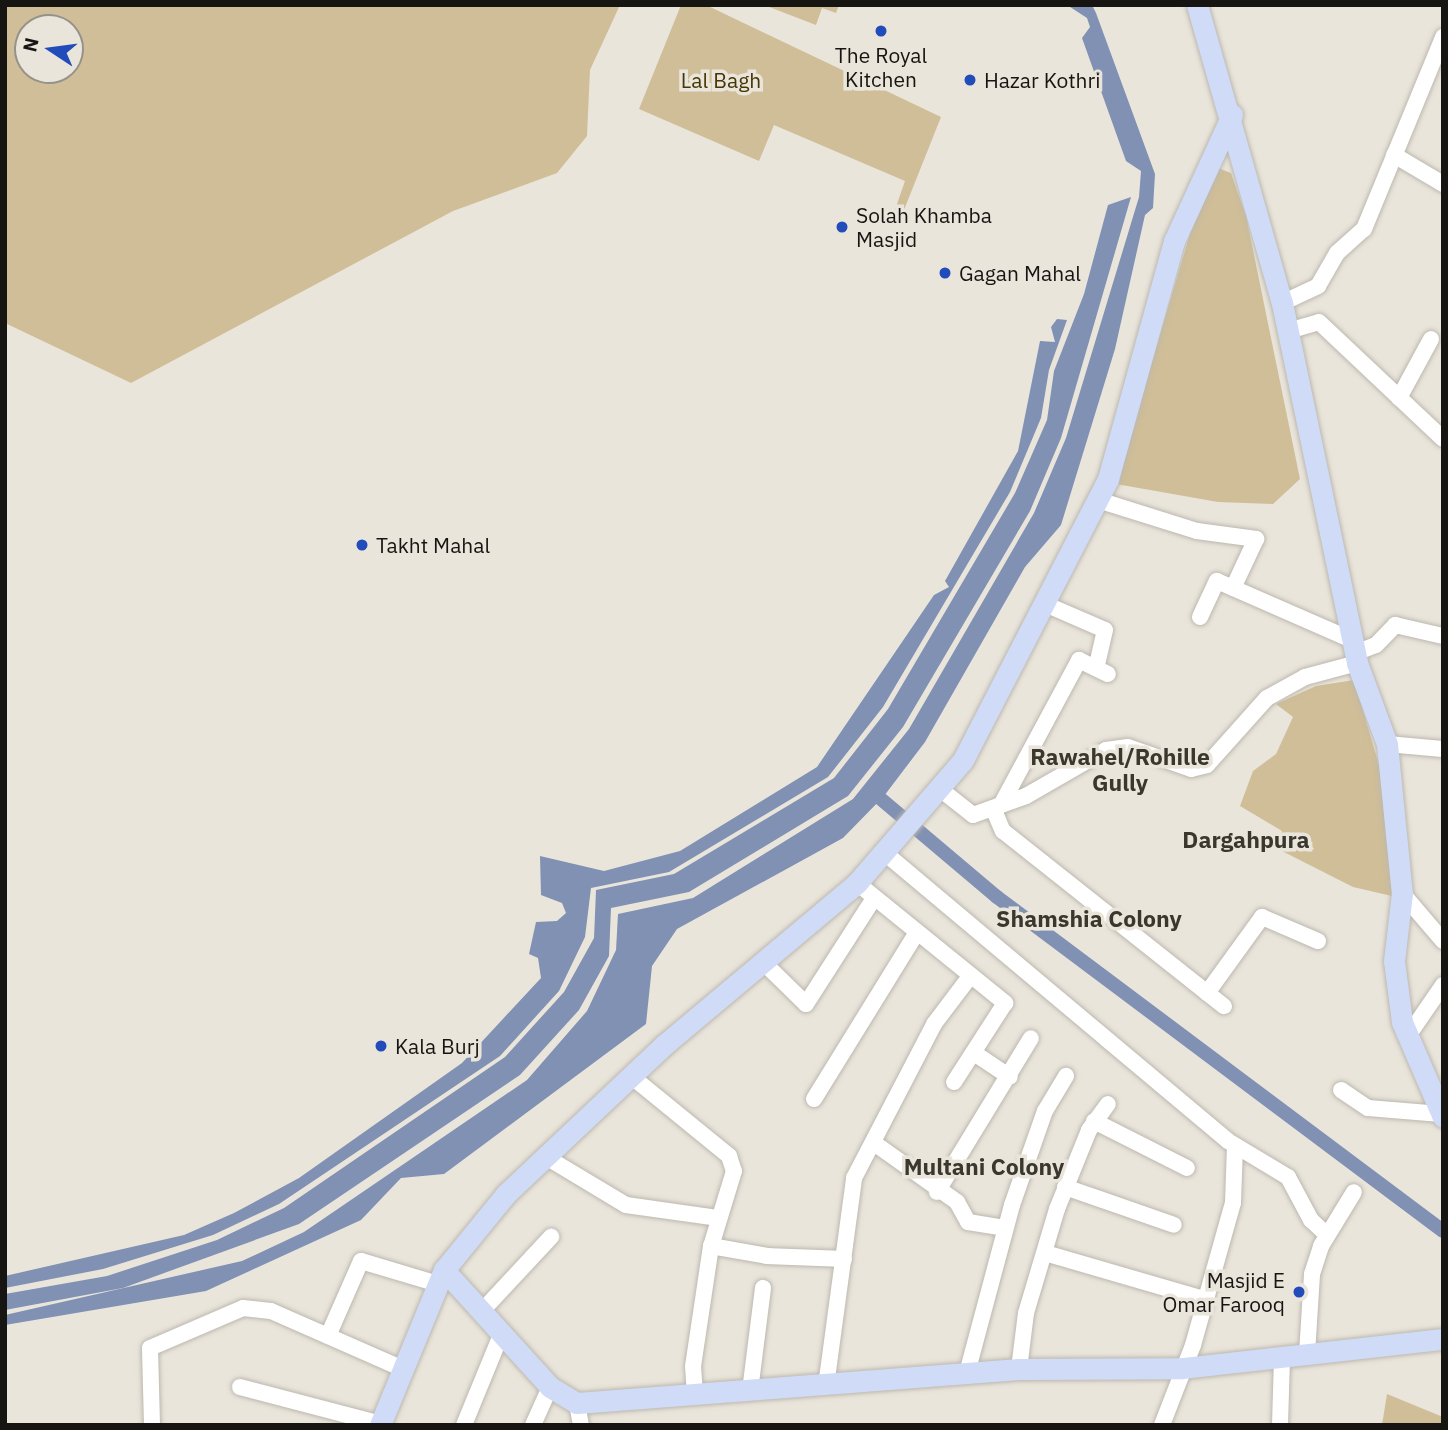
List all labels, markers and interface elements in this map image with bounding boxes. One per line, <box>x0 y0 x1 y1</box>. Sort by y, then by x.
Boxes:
north arrow <box>14 14 84 84</box>
marker: The Royal Kitchen <box>873 23 889 39</box>
text: N <box>17 35 44 54</box>
place label: The Royal Kitchen <box>835 42 927 92</box>
park label: Lal Bagh <box>681 67 761 93</box>
place label: Hazar Kothri <box>984 67 1100 93</box>
marker: Hazar Kothri <box>962 72 978 88</box>
place label: Solah Khamba Masjid <box>856 202 992 252</box>
marker: Solah Khamba Masjid <box>834 219 850 235</box>
place label: Gagan Mahal <box>959 260 1081 286</box>
marker: Gagan Mahal <box>937 265 953 281</box>
place label: Takht Mahal <box>376 532 490 558</box>
marker: Takht Mahal <box>354 537 370 553</box>
district label: Rawahel/Rohille Gully <box>1030 742 1210 796</box>
district label: Dargahpura <box>1182 825 1310 853</box>
district label: Shamshia Colony <box>996 904 1182 932</box>
place label: Kala Burj <box>395 1033 480 1059</box>
marker: Kala Burj <box>373 1038 389 1054</box>
district label: Multani Colony <box>904 1152 1064 1180</box>
place label: Masjid E Omar Farooq <box>1163 1267 1285 1317</box>
marker: Masjid E Omar Farooq <box>1291 1284 1307 1300</box>

